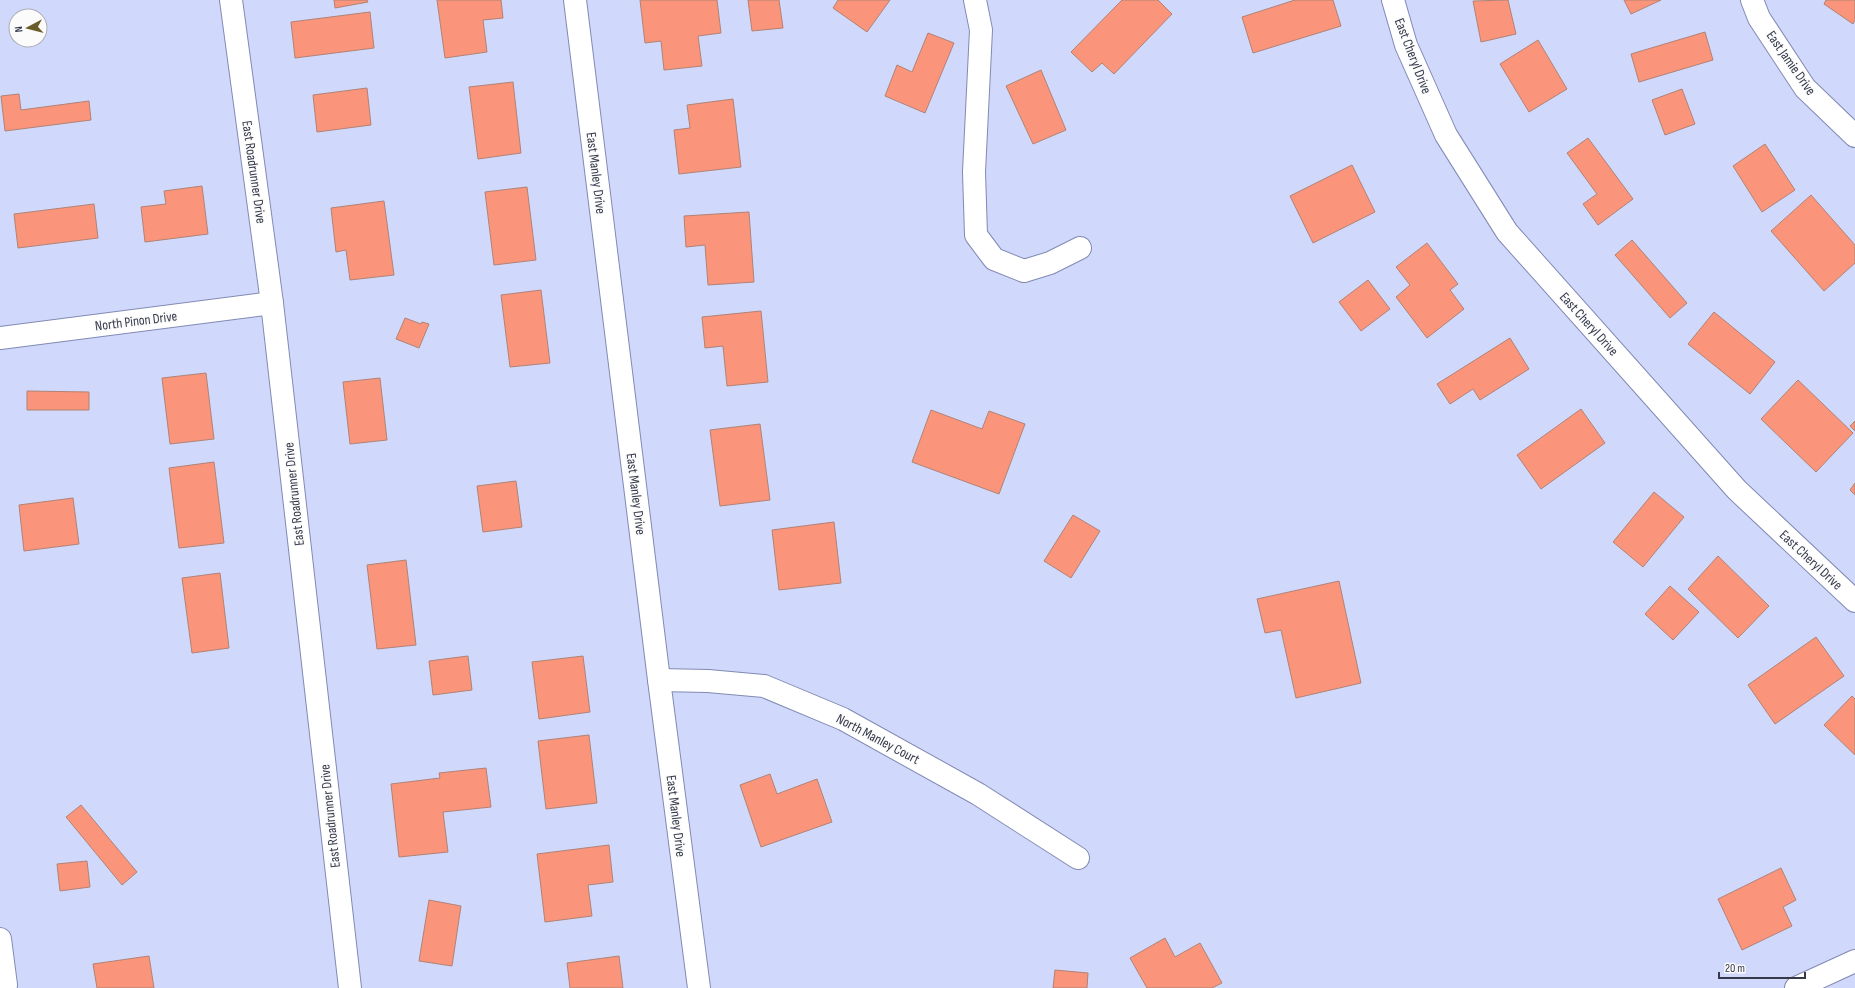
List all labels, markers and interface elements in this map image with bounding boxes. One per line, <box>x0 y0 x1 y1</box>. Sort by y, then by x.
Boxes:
north arrow <box>8 8 48 48</box>
street label: East Cheryl Drive <box>1391 16 1435 96</box>
text: N <box>12 25 25 33</box>
street label: East Jamie Drive <box>1763 28 1819 98</box>
street label: East Roadrunner Drive <box>238 119 270 225</box>
street label: East Manley Drive <box>583 131 609 215</box>
street label: East Cheryl Drive <box>1556 289 1622 359</box>
street label: North Pinon Drive <box>94 308 178 334</box>
street label: East Roadrunner Drive <box>280 441 308 547</box>
street label: East Manley Drive <box>623 452 649 536</box>
street label: East Cheryl Drive <box>1776 527 1846 593</box>
street label: North Manley Court <box>833 710 923 768</box>
street label: East Roadrunner Drive <box>316 763 344 869</box>
street label: East Manley Drive <box>663 774 689 858</box>
scale bar <box>1719 954 1805 980</box>
text: 20 m <box>1725 961 1745 976</box>

